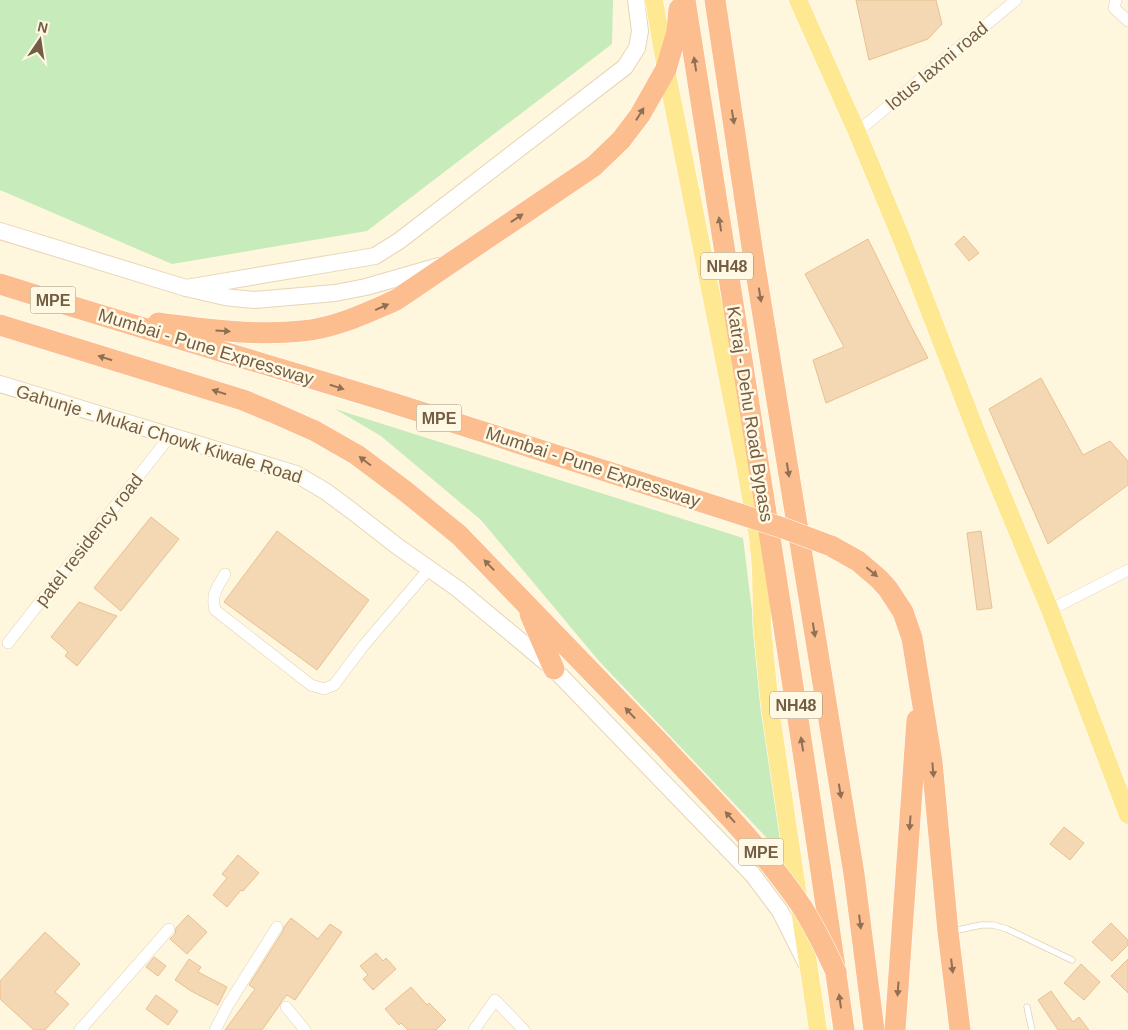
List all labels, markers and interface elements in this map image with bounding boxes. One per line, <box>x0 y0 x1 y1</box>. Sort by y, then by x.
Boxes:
north arrow <box>15 15 65 65</box>
text: N <box>36 18 50 36</box>
street label: lotus laxmi road <box>882 18 992 114</box>
one-way arrow <box>690 55 698 71</box>
one-way arrow <box>636 107 645 120</box>
one-way arrow <box>729 110 737 126</box>
one-way arrow <box>511 213 524 222</box>
one-way arrow <box>716 216 724 232</box>
road number: NH48 <box>701 252 753 280</box>
road number: MPE <box>30 286 76 314</box>
one-way arrow <box>756 288 764 304</box>
one-way arrow <box>375 302 389 310</box>
street label: Mumbai - Pune Expressway <box>96 305 316 389</box>
street label: Katraj - Dehu Road Bypass <box>723 305 777 523</box>
one-way arrow <box>216 327 232 335</box>
one-way arrow <box>97 354 112 362</box>
street label: Gahunje - Mukai Chowk Kiwale Road <box>14 381 304 487</box>
one-way arrow <box>330 383 345 391</box>
one-way arrow <box>211 388 226 396</box>
road number: MPE <box>416 404 462 432</box>
street label: Mumbai - Pune Expressway <box>483 423 703 511</box>
one-way arrow <box>358 456 372 466</box>
one-way arrow <box>785 462 793 478</box>
street label: patel residency road <box>31 470 147 610</box>
one-way arrow <box>484 560 496 572</box>
one-way arrow <box>865 567 878 578</box>
one-way arrow <box>811 623 819 639</box>
road number: NH48 <box>770 692 822 718</box>
one-way arrow <box>624 707 636 719</box>
one-way arrow <box>797 736 805 752</box>
one-way arrow <box>929 762 937 778</box>
one-way arrow <box>837 783 845 799</box>
one-way arrow <box>724 812 736 824</box>
one-way arrow <box>906 816 914 832</box>
road number: MPE <box>738 839 784 866</box>
one-way arrow <box>856 914 864 930</box>
one-way arrow <box>948 959 956 975</box>
one-way arrow <box>894 981 902 997</box>
one-way arrow <box>836 993 844 1009</box>

